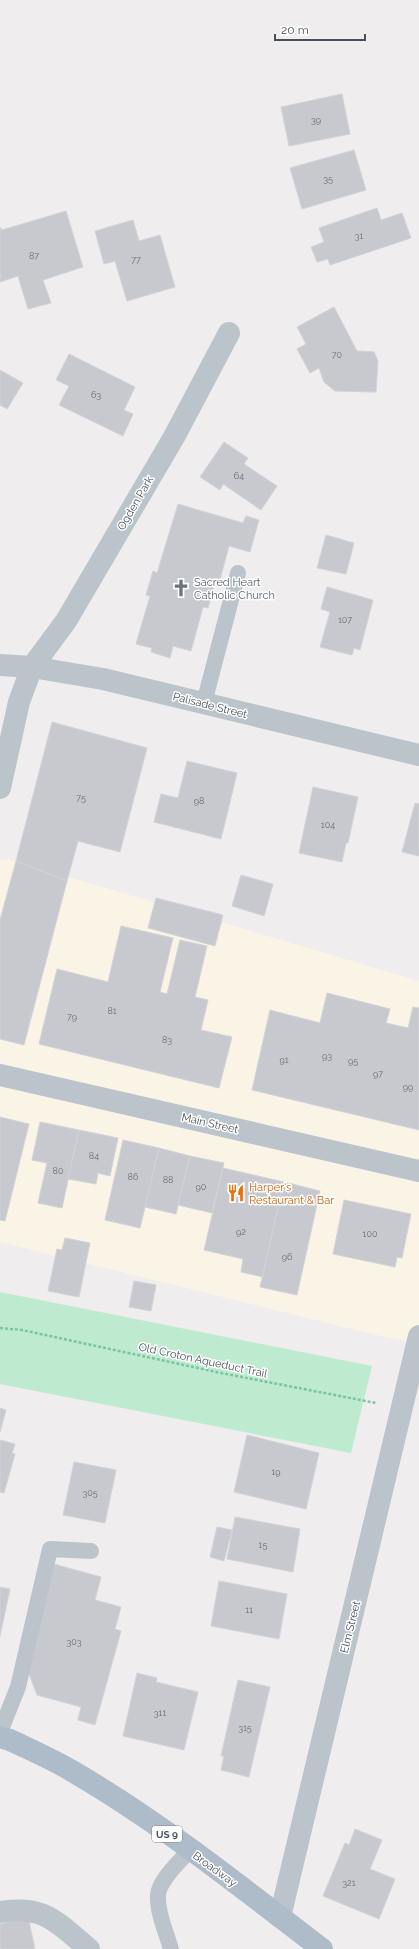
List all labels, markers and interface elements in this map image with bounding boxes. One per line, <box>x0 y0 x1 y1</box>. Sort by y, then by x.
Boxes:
scale bar <box>275 16 365 42</box>
text: 20 m <box>281 23 309 37</box>
house number: 39 <box>311 115 321 125</box>
house number: 35 <box>323 174 333 184</box>
house number: 31 <box>355 231 363 241</box>
house number: 87 <box>29 251 39 261</box>
house number: 77 <box>131 255 141 265</box>
house number: 70 <box>332 350 343 360</box>
house number: 63 <box>91 390 101 400</box>
house number: 64 <box>234 471 244 481</box>
street label: Ogden Park <box>115 474 156 533</box>
place label: Sacred Heart Catholic Church <box>194 576 275 602</box>
church icon: Sacred Heart Catholic Church <box>171 578 191 598</box>
house number: 107 <box>338 615 352 625</box>
street label: Palisade Street <box>171 690 249 721</box>
house number: 75 <box>76 793 86 803</box>
house number: 98 <box>194 796 204 806</box>
house number: 104 <box>321 820 335 830</box>
house number: 81 <box>107 1006 117 1016</box>
house number: 79 <box>67 1012 77 1022</box>
house number: 83 <box>162 1035 172 1045</box>
house number: 93 <box>322 1051 332 1061</box>
house number: 91 <box>279 1055 289 1065</box>
house number: 95 <box>348 1056 358 1066</box>
house number: 97 <box>373 1069 383 1079</box>
house number: 99 <box>403 1082 413 1092</box>
street label: Main Street <box>180 1111 240 1136</box>
house number: 84 <box>89 1151 99 1161</box>
house number: 80 <box>53 1166 64 1176</box>
house number: 86 <box>128 1172 139 1182</box>
house number: 88 <box>163 1175 173 1185</box>
place label: Harper's Restaurant & Bar <box>249 1181 334 1207</box>
house number: 90 <box>196 1182 207 1192</box>
restaurant icon: Harper's Restaurant & Bar <box>226 1183 246 1203</box>
house number: 92 <box>236 1227 246 1237</box>
house number: 100 <box>363 1229 378 1239</box>
house number: 96 <box>282 1252 293 1262</box>
street label: Old Croton Aqueduct Trail <box>137 1340 268 1380</box>
house number: 19 <box>271 1467 281 1477</box>
house number: 305 <box>82 1488 98 1498</box>
house number: 15 <box>259 1540 267 1550</box>
street label: Elm Street <box>338 1599 363 1654</box>
house number: 11 <box>245 1605 253 1615</box>
house number: 303 <box>66 1637 82 1647</box>
house number: 311 <box>154 1708 166 1718</box>
house number: 315 <box>238 1723 252 1733</box>
road number: US 9 <box>152 1826 182 1842</box>
street label: Broadway <box>190 1849 239 1890</box>
house number: 321 <box>342 1878 356 1888</box>

